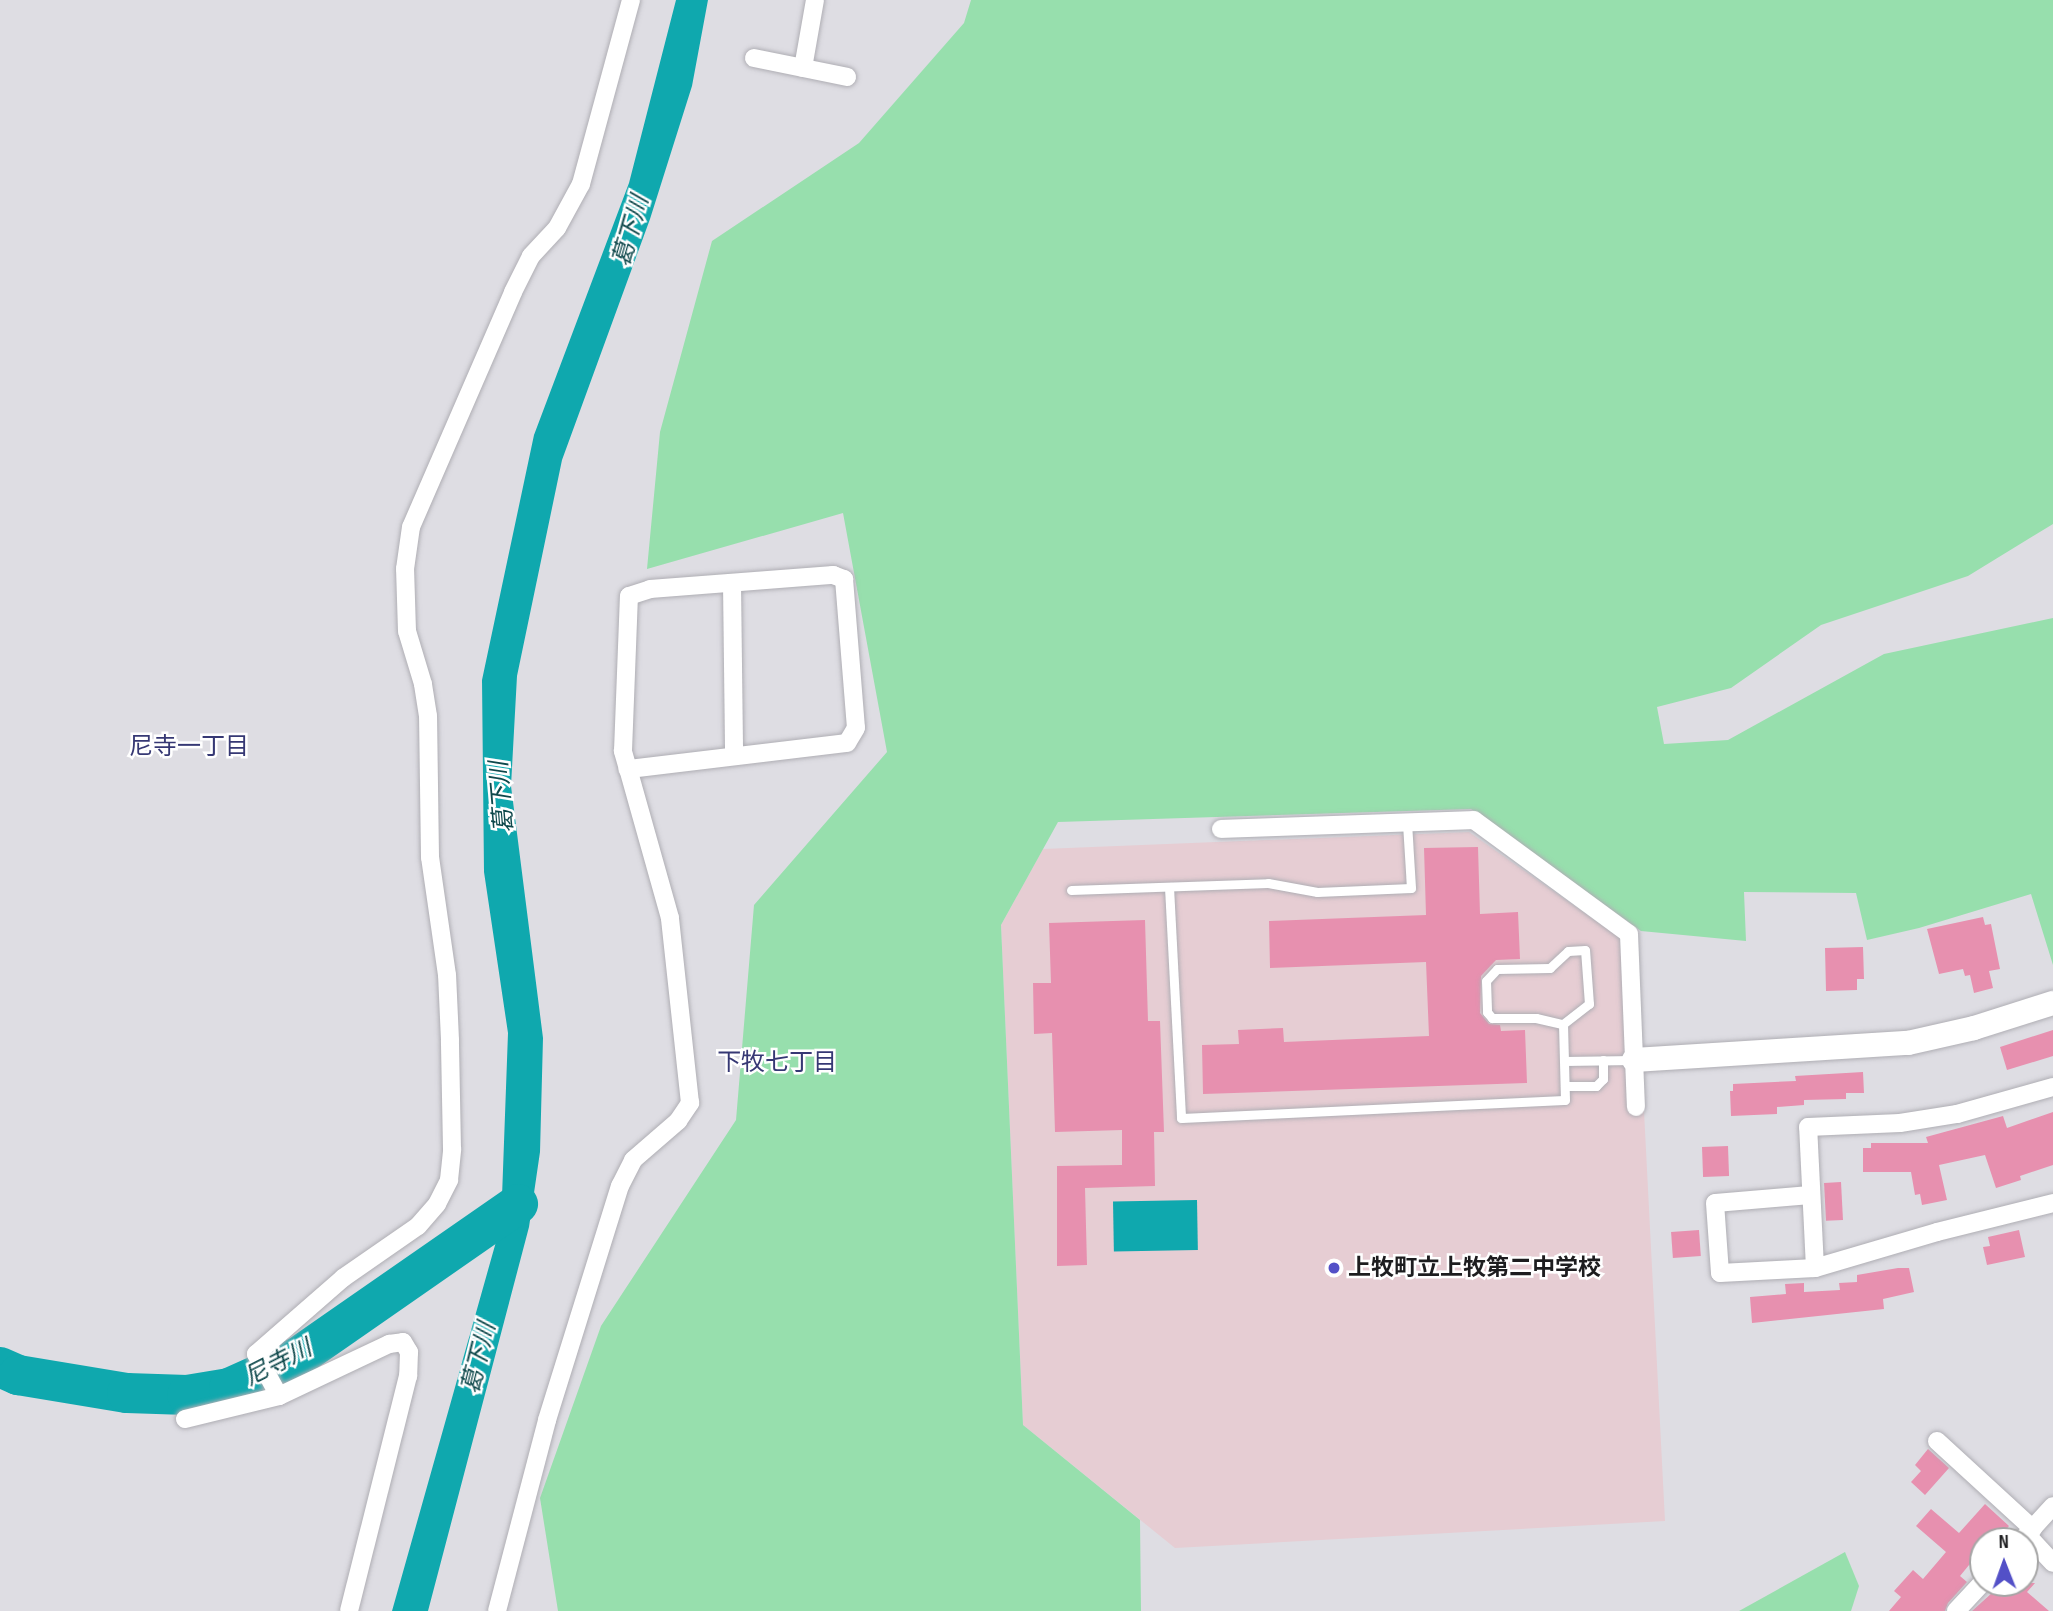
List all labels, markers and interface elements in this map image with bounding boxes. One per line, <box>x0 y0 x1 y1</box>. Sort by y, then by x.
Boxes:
water label: 葛下川 <box>607 192 655 270</box>
district label: 尼寺一丁目 <box>129 733 249 761</box>
water label: 葛下川 <box>485 760 519 834</box>
district label: 下牧七丁目 <box>717 1049 837 1077</box>
place label: 上牧町立上牧第二中学校 <box>1348 1254 1601 1282</box>
marker: 上牧町立上牧第二中学校 <box>1326 1260 1342 1276</box>
water label: 葛下川 <box>456 1320 502 1396</box>
water label: 尼寺川 <box>239 1334 317 1392</box>
north arrow <box>1969 1527 2039 1597</box>
text: N <box>1998 1531 2009 1554</box>

